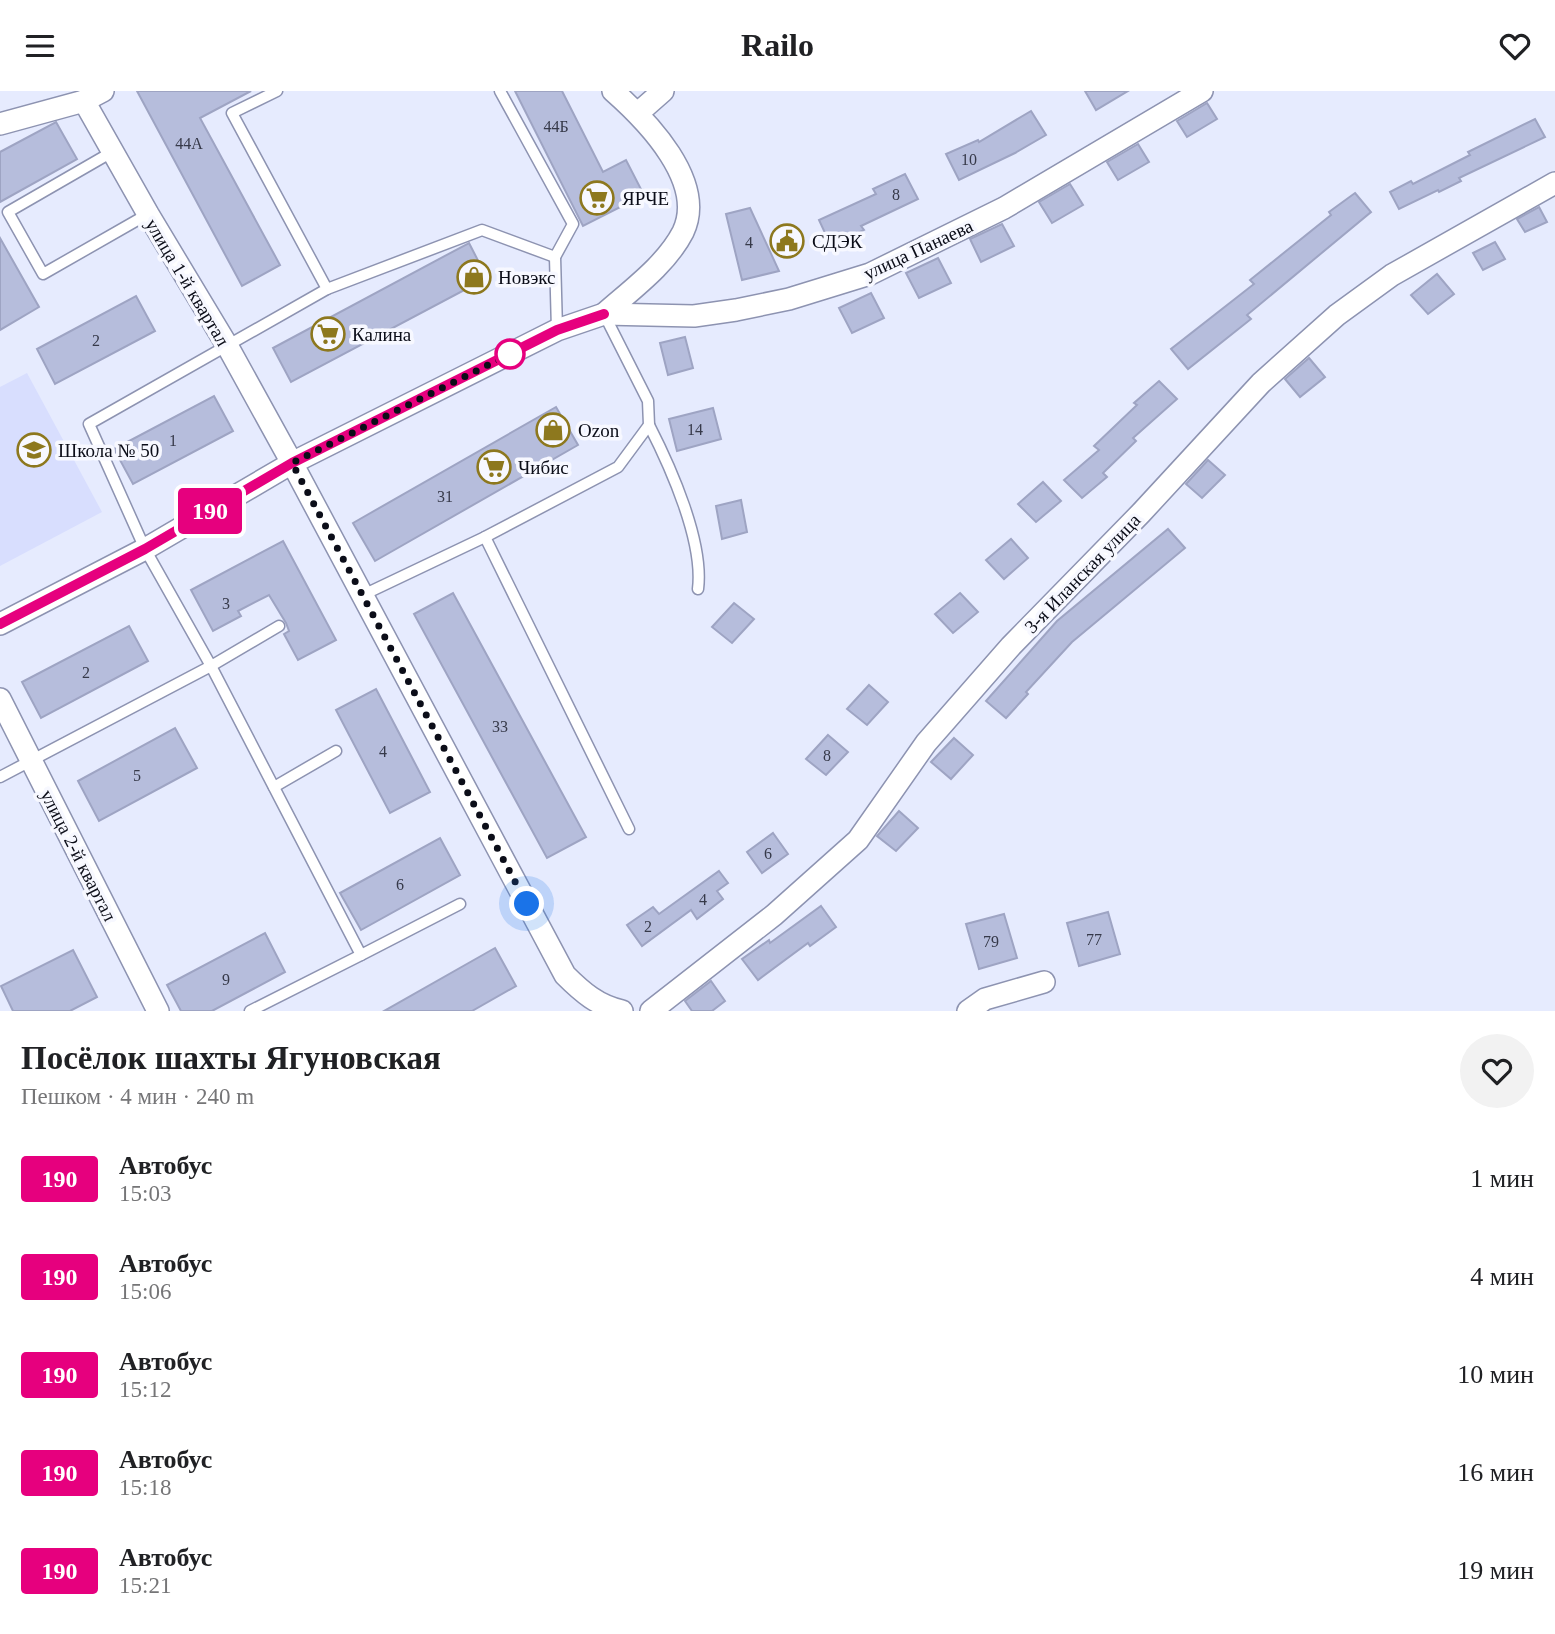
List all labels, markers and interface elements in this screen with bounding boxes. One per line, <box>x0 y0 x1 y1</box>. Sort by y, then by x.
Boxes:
icon: menu <box>21 27 59 65</box>
text: Railo <box>741 27 814 63</box>
icon: heart <box>1496 27 1534 65</box>
house number: 44Б <box>543 118 569 135</box>
house number: 44А <box>175 135 203 152</box>
house number: 10 <box>961 151 977 168</box>
supermarket icon: ЯРЧЕ <box>578 179 616 217</box>
house number: 8 <box>892 186 900 203</box>
place label: ЯРЧЕ <box>622 188 669 209</box>
street label: улица 1-й квартал <box>141 215 234 350</box>
street label: улица Панаева <box>860 215 977 284</box>
public building icon: СДЭК <box>768 222 806 260</box>
place label: СДЭК <box>812 231 863 252</box>
house number: 4 <box>745 234 753 251</box>
shop icon: Новэкс <box>455 258 493 296</box>
place label: Новэкс <box>498 267 556 288</box>
supermarket icon: Калина <box>309 315 347 353</box>
place label: Калина <box>352 324 412 345</box>
house number: 2 <box>92 332 100 349</box>
unlabelled marker <box>495 339 525 369</box>
shop icon: Ozon <box>534 411 572 449</box>
place label: Ozon <box>578 420 620 441</box>
house number: 14 <box>687 421 703 438</box>
school or university icon: Школа № 50 <box>15 431 53 469</box>
house number: 1 <box>169 432 177 449</box>
place label: Школа № 50 <box>58 440 159 461</box>
supermarket icon: Чибис <box>475 448 513 486</box>
place label: Чибис <box>518 457 569 478</box>
line badge: 190 <box>170 488 250 534</box>
house number: 31 <box>437 488 453 505</box>
text: 190 <box>192 498 228 524</box>
street label: 3-я Иланская улица <box>1020 509 1145 637</box>
house number: 3 <box>222 595 230 612</box>
house number: 2 <box>82 664 90 681</box>
house number: 33 <box>492 718 508 735</box>
house number: 4 <box>379 743 387 760</box>
house number: 8 <box>823 747 831 764</box>
house number: 5 <box>133 767 141 784</box>
street label: улица 2-й квартал <box>36 786 121 925</box>
house number: 6 <box>764 845 772 862</box>
house number: 6 <box>396 876 404 893</box>
your location <box>509 886 544 921</box>
house number: 4 <box>699 891 707 908</box>
house number: 2 <box>644 918 652 935</box>
house number: 77 <box>1086 931 1102 948</box>
house number: 79 <box>983 933 999 950</box>
house number: 9 <box>222 971 230 988</box>
button: heart <box>1460 1034 1534 1108</box>
text: Посёлок шахты Ягуновская <box>21 1040 441 1076</box>
text: Пешком · 4 мин · 240 m <box>21 1084 254 1109</box>
text: Автобус <box>119 1151 212 1180</box>
text: 1 мин <box>1470 1164 1534 1193</box>
text: 190 <box>42 1166 78 1192</box>
text: 15:03 <box>119 1181 171 1206</box>
text: Автобус <box>119 1249 212 1278</box>
text: 4 мин <box>1470 1262 1534 1291</box>
text: 190 <box>42 1264 78 1290</box>
text: 15:06 <box>119 1279 171 1304</box>
text: Автобус <box>119 1347 212 1376</box>
text: 10 мин <box>1457 1360 1534 1389</box>
text: 190 <box>42 1362 78 1388</box>
text: 15:12 <box>119 1377 171 1402</box>
text: Автобус <box>119 1445 212 1474</box>
text: 16 мин <box>1457 1458 1534 1487</box>
text: 190 <box>42 1460 78 1486</box>
text: 15:18 <box>119 1475 171 1500</box>
text: Автобус <box>119 1543 212 1572</box>
text: 19 мин <box>1457 1556 1534 1585</box>
text: 190 <box>42 1558 78 1584</box>
text: 15:21 <box>119 1573 171 1598</box>

